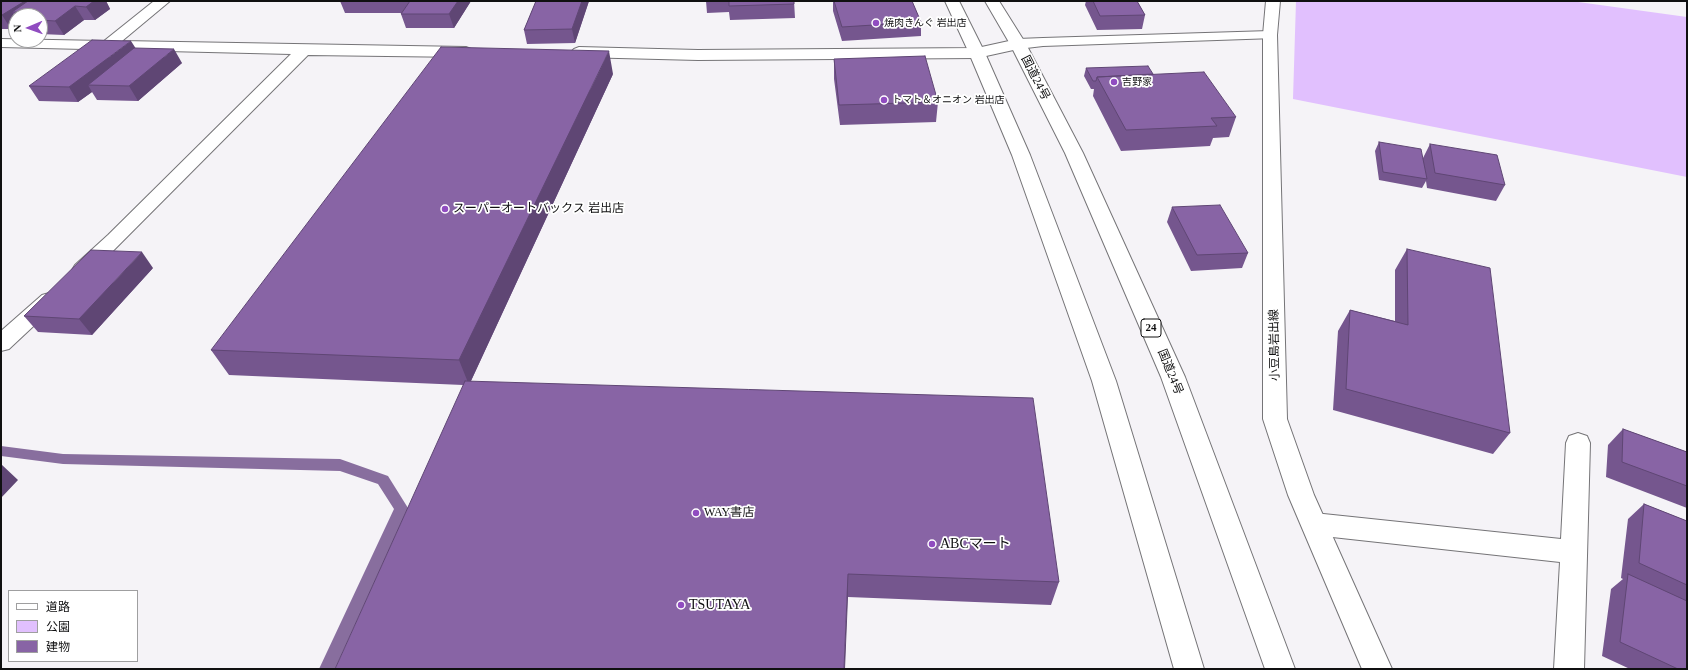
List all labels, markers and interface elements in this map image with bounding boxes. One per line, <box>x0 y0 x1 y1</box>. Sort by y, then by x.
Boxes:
north arrow <box>8 8 48 48</box>
place label: 焼肉きんぐ 岩出店 <box>884 17 966 29</box>
marker: 焼肉きんぐ 岩出店 <box>871 18 881 28</box>
text: N <box>11 24 23 33</box>
street label: 国道24号 <box>1018 53 1052 103</box>
place label: 吉野家 <box>1122 76 1152 88</box>
marker: 吉野家 <box>1109 77 1119 87</box>
place label: トマト＆オニオン 岩出店 <box>892 94 1004 106</box>
marker: トマト＆オニオン 岩出店 <box>879 95 889 105</box>
place label: スーパーオートバックス 岩出店 <box>453 202 624 216</box>
marker: スーパーオートバックス 岩出店 <box>440 204 450 214</box>
street label: 小豆島岩出線 <box>1267 309 1283 381</box>
road number: 24 <box>1141 319 1161 337</box>
street label: 国道24号 <box>1154 347 1186 397</box>
place label: WAY書店 <box>704 506 754 520</box>
marker: WAY書店 <box>691 508 701 518</box>
place label: ABCマート <box>940 536 1011 552</box>
marker: ABCマート <box>927 539 937 549</box>
legend <box>8 590 138 662</box>
place label: TSUTAYA <box>689 597 750 613</box>
text: 道路 <box>46 600 70 614</box>
marker: TSUTAYA <box>676 600 686 610</box>
text: 公園 <box>46 620 70 634</box>
text: 建物 <box>46 640 70 654</box>

